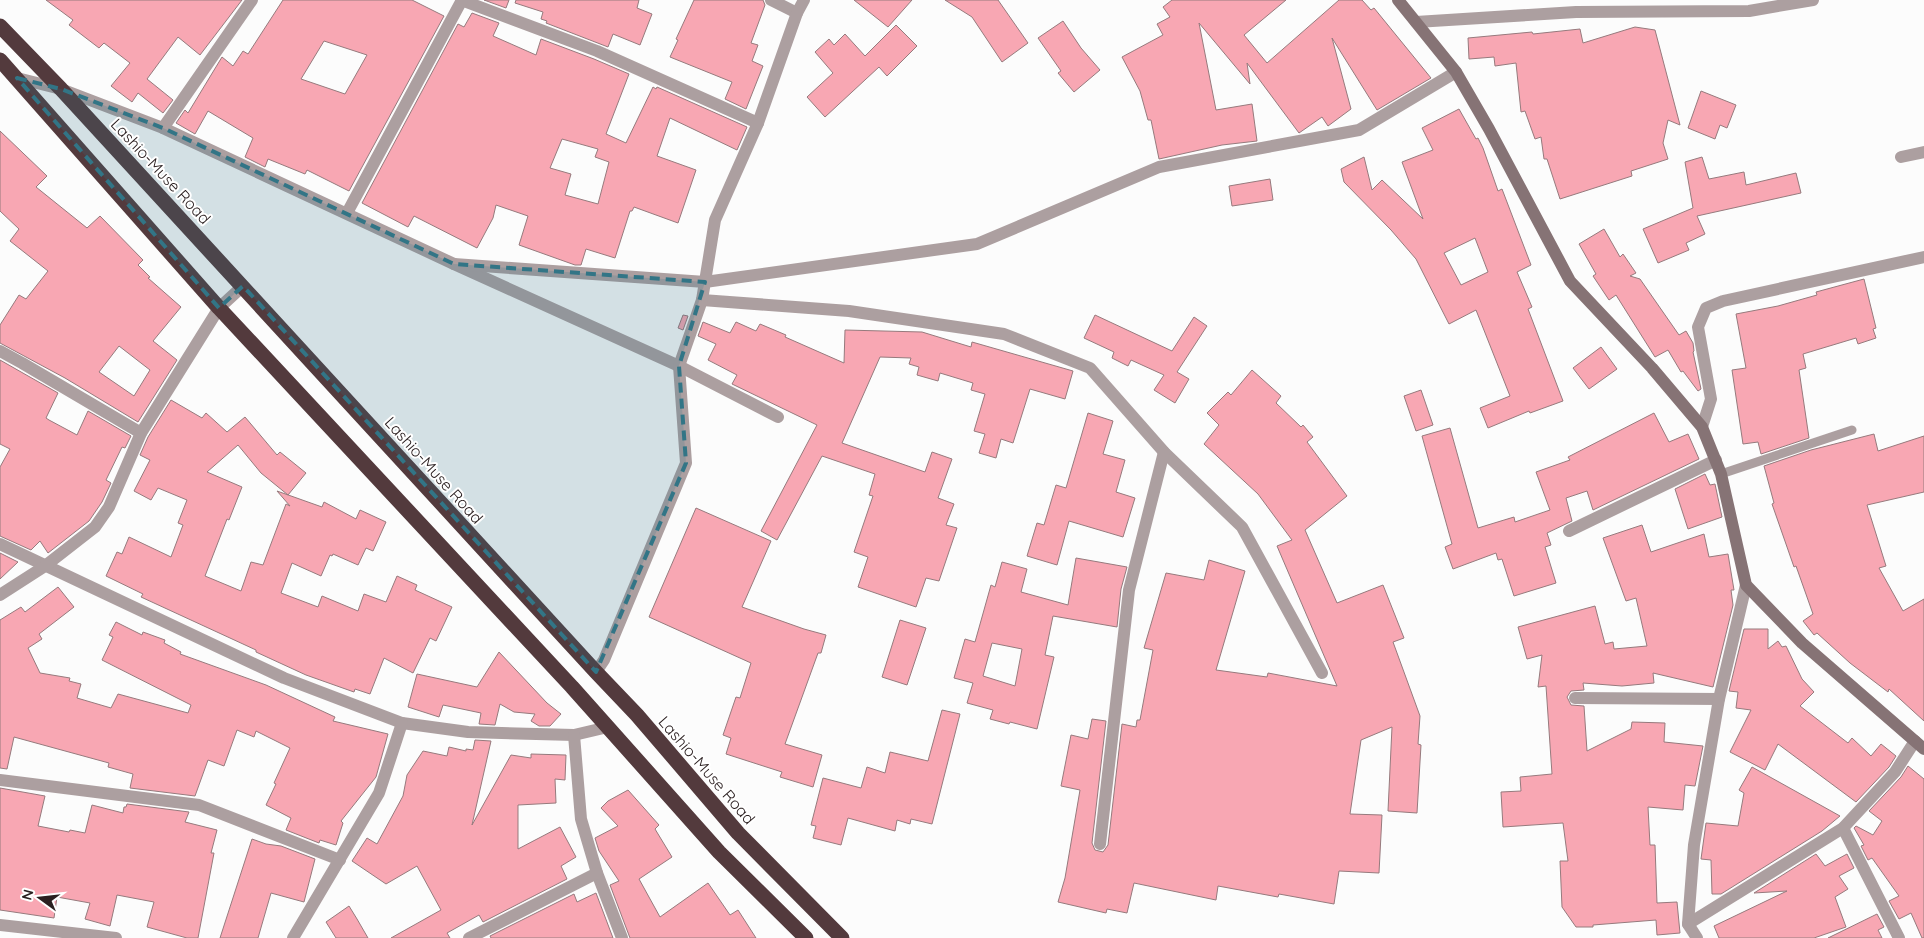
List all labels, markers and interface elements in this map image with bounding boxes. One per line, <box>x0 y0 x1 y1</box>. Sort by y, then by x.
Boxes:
street label: Lashio-Muse Road <box>107 114 215 228</box>
street label: Lashio-Muse Road <box>381 412 487 528</box>
street label: Lashio-Muse Road <box>654 712 760 828</box>
north arrow <box>15 873 65 923</box>
text: N <box>17 887 37 902</box>

